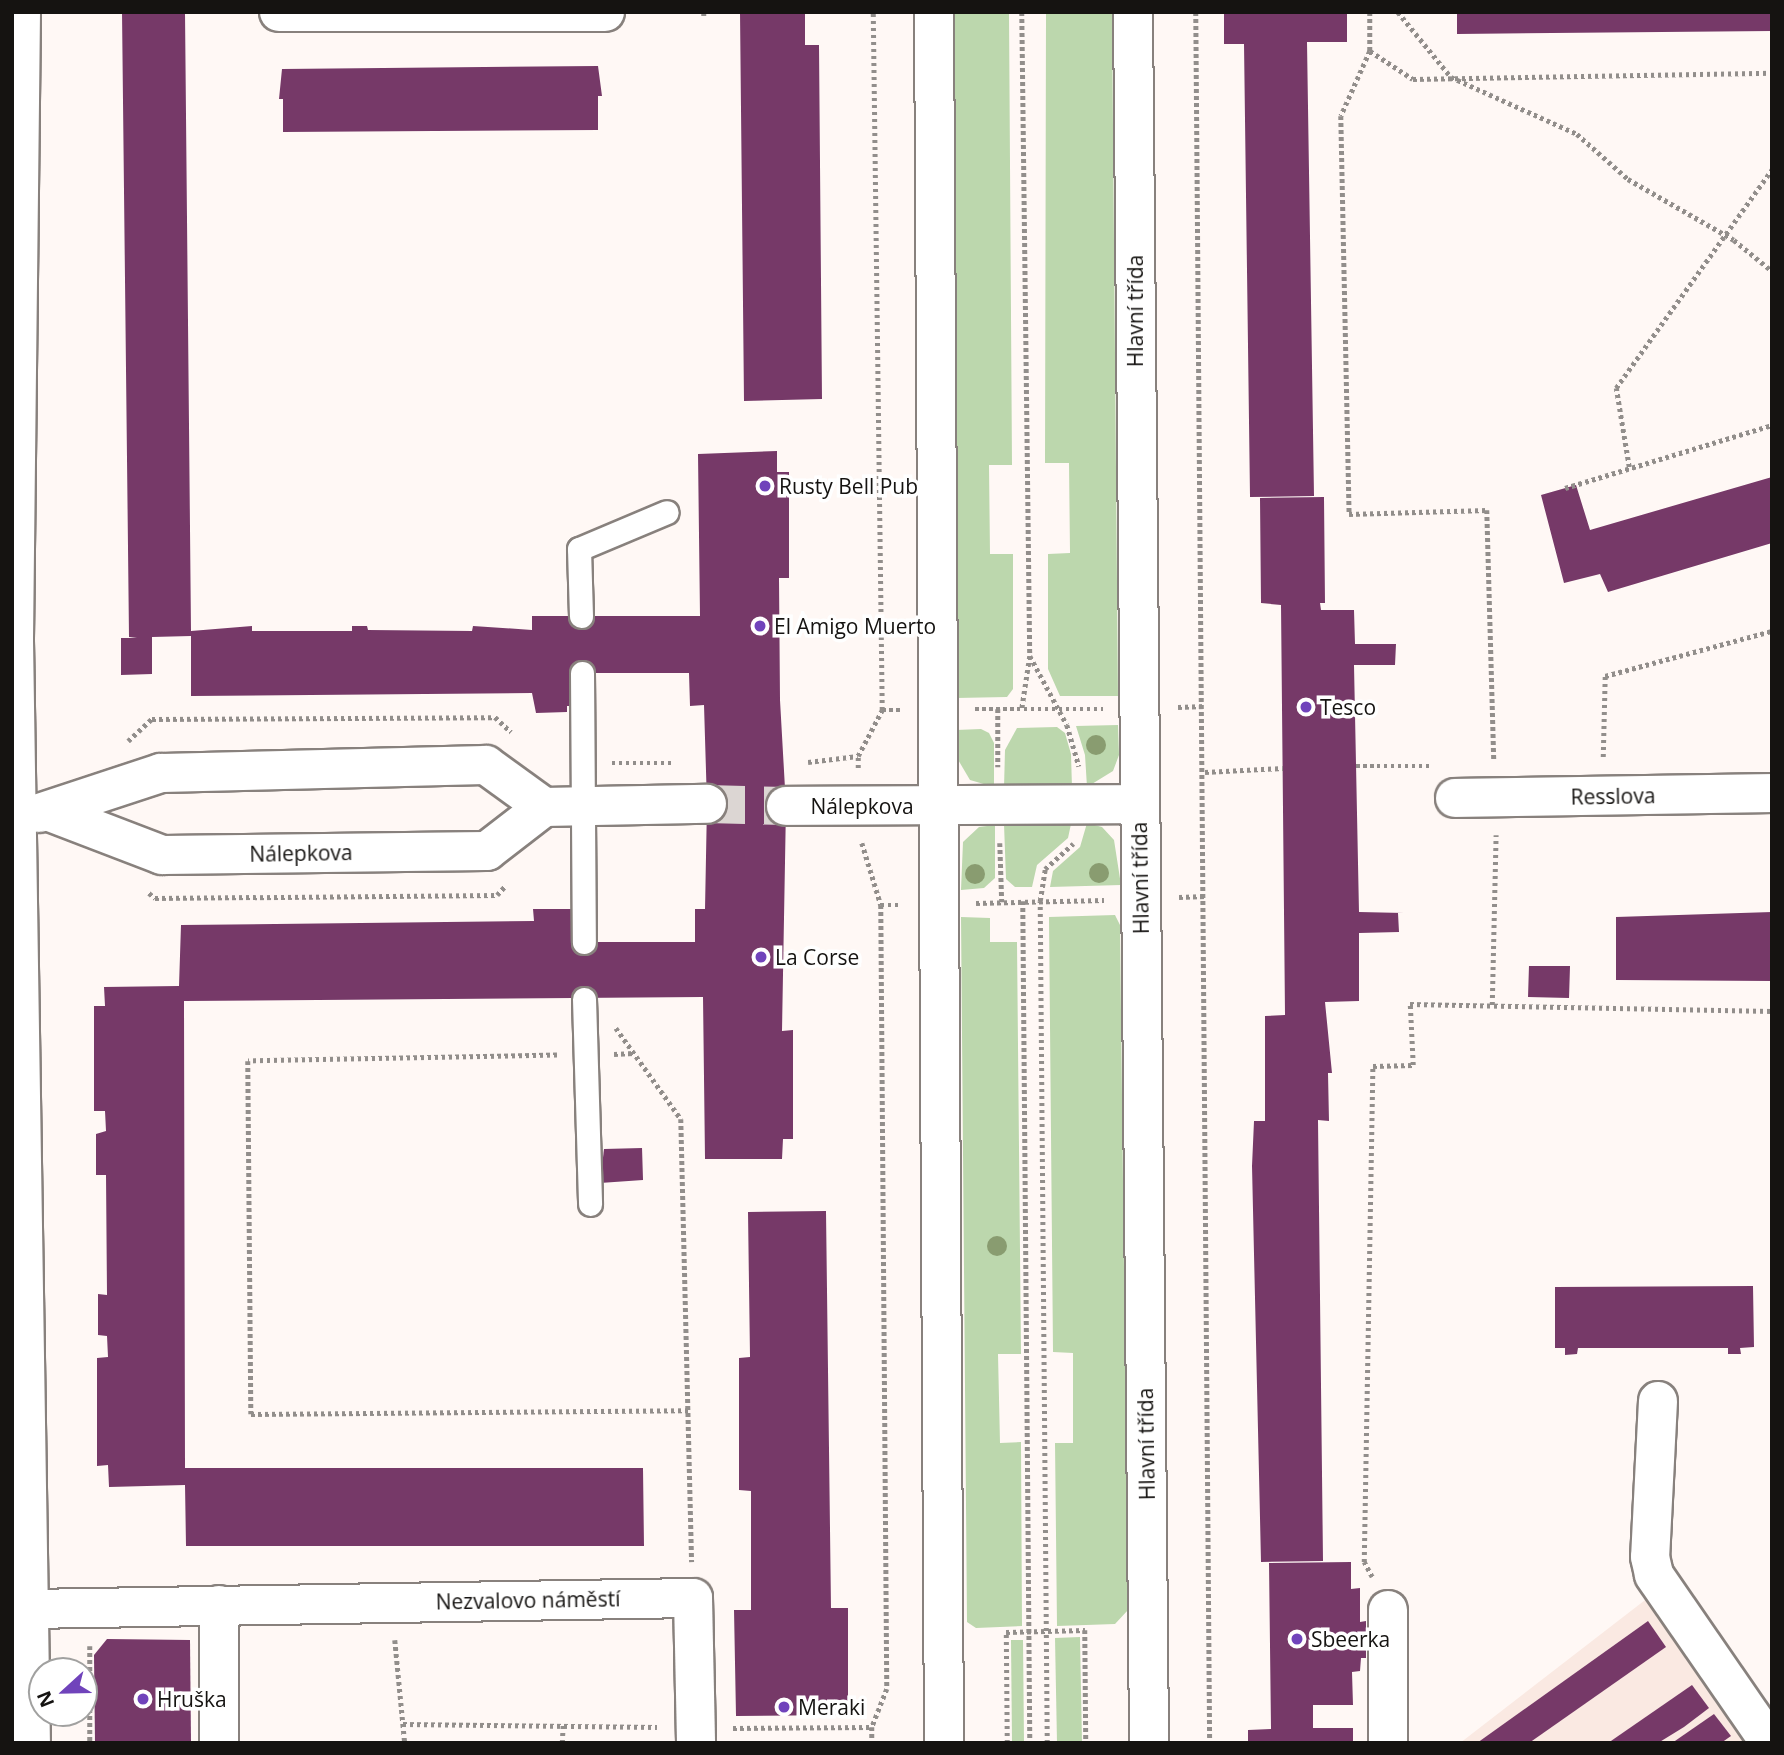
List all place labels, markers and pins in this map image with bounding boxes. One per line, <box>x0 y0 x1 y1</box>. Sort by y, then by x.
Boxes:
place label: Rusty Bell Pub <box>779 473 918 499</box>
marker: Rusty Bell Pub <box>757 478 773 494</box>
place label: El Amigo Muerto <box>774 613 936 639</box>
marker: El Amigo Muerto <box>752 618 768 634</box>
place label: Tesco <box>1320 694 1376 720</box>
marker: Tesco <box>1298 699 1314 715</box>
place label: La Corse <box>775 944 859 970</box>
marker: La Corse <box>753 949 769 965</box>
place label: Sbeerka <box>1311 1626 1390 1652</box>
marker: Sbeerka <box>1289 1631 1305 1647</box>
place label: Hruška <box>157 1686 227 1712</box>
marker: Hruška <box>135 1691 151 1707</box>
place label: Meraki <box>798 1694 865 1720</box>
marker: Meraki <box>776 1699 792 1715</box>

